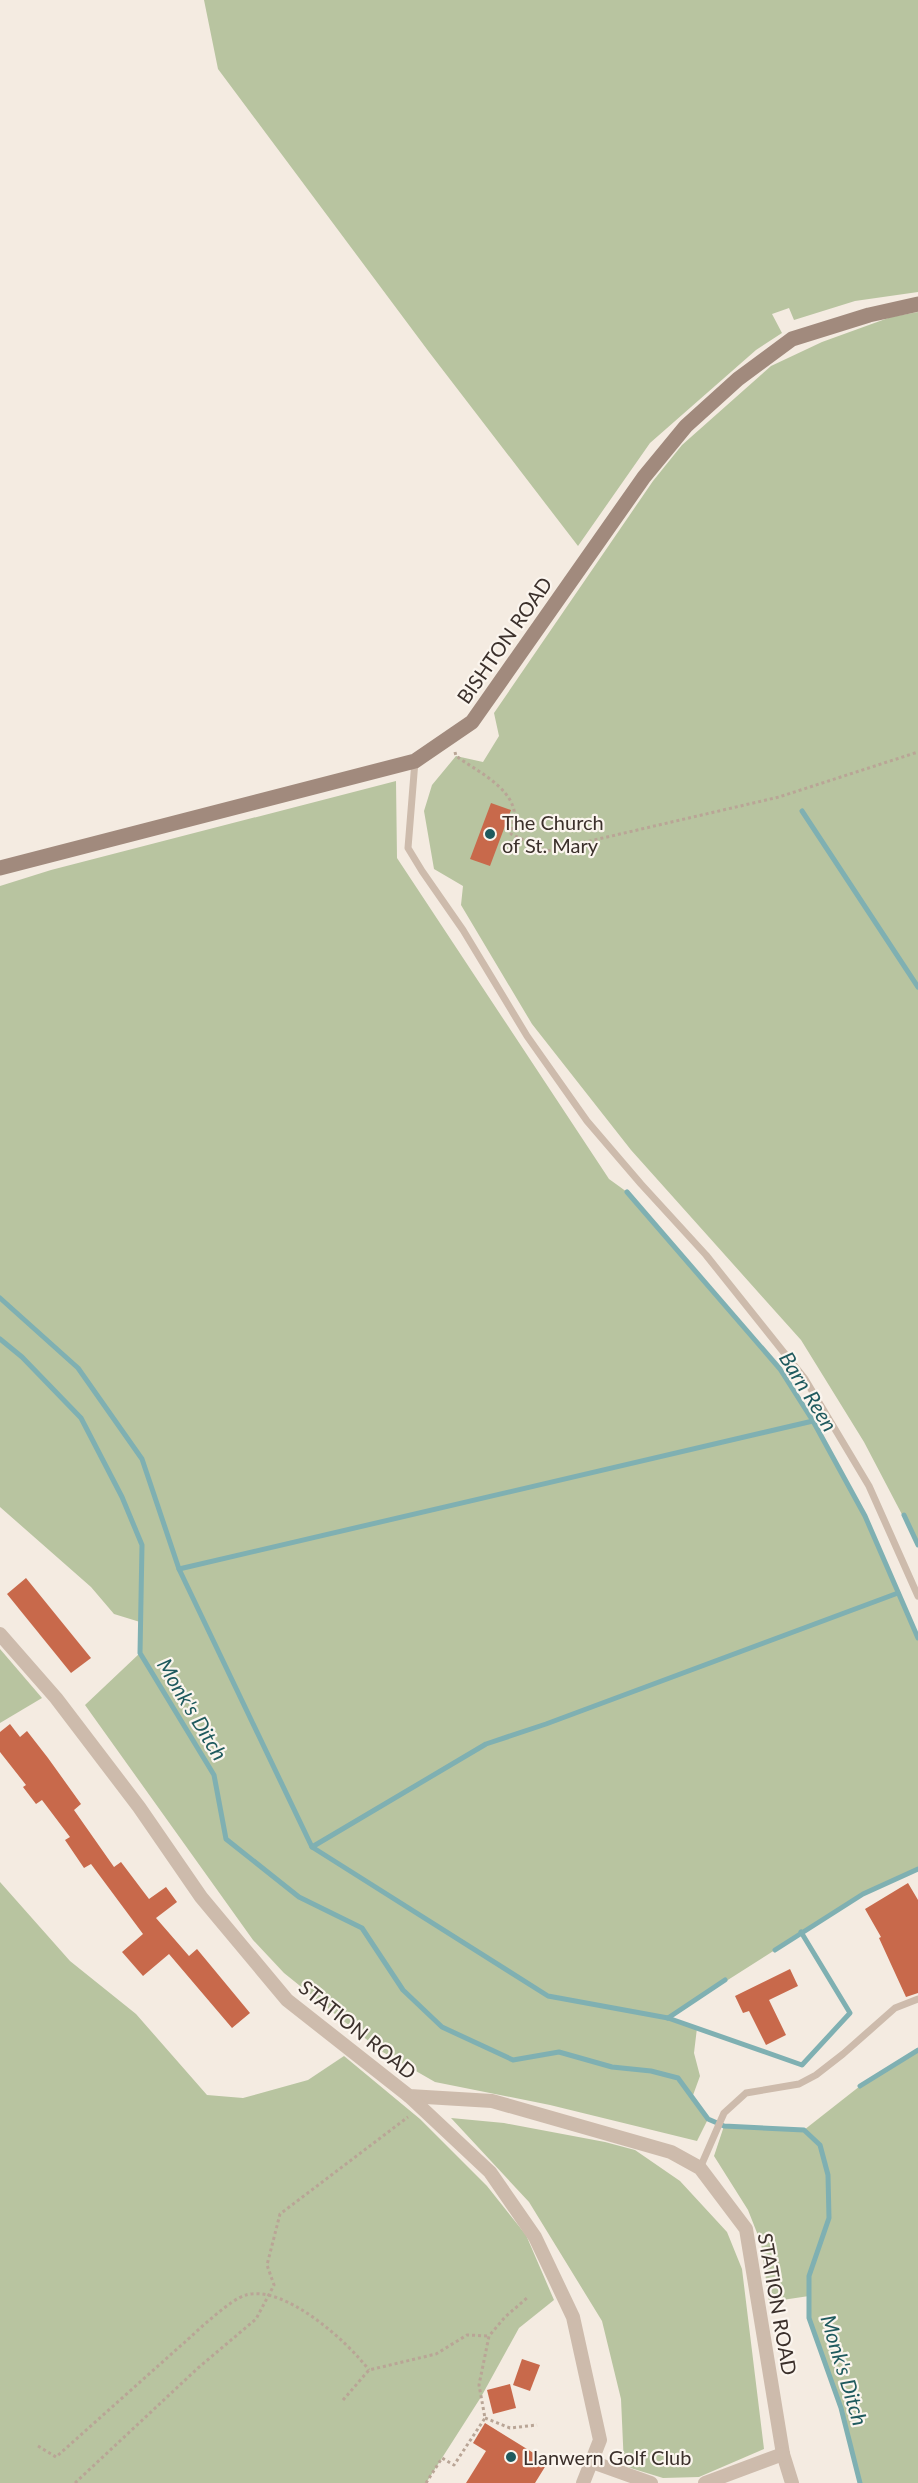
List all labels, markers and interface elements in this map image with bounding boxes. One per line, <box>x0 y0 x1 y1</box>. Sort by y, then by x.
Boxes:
street label: BISHTON ROAD <box>451 572 557 708</box>
place label: The Church of St. Mary <box>502 810 604 857</box>
marker: The Church of St. Mary <box>483 827 497 841</box>
water label: Barn Reen <box>775 1347 843 1435</box>
water label: Monk's Ditch <box>153 1654 233 1764</box>
street label: STATION ROAD <box>294 1974 422 2084</box>
street label: STATION ROAD <box>754 2231 802 2377</box>
water label: Monk's Ditch <box>816 2312 874 2428</box>
place label: Llanwern Golf Club <box>523 2445 691 2469</box>
marker: Llanwern Golf Club <box>504 2450 518 2464</box>

